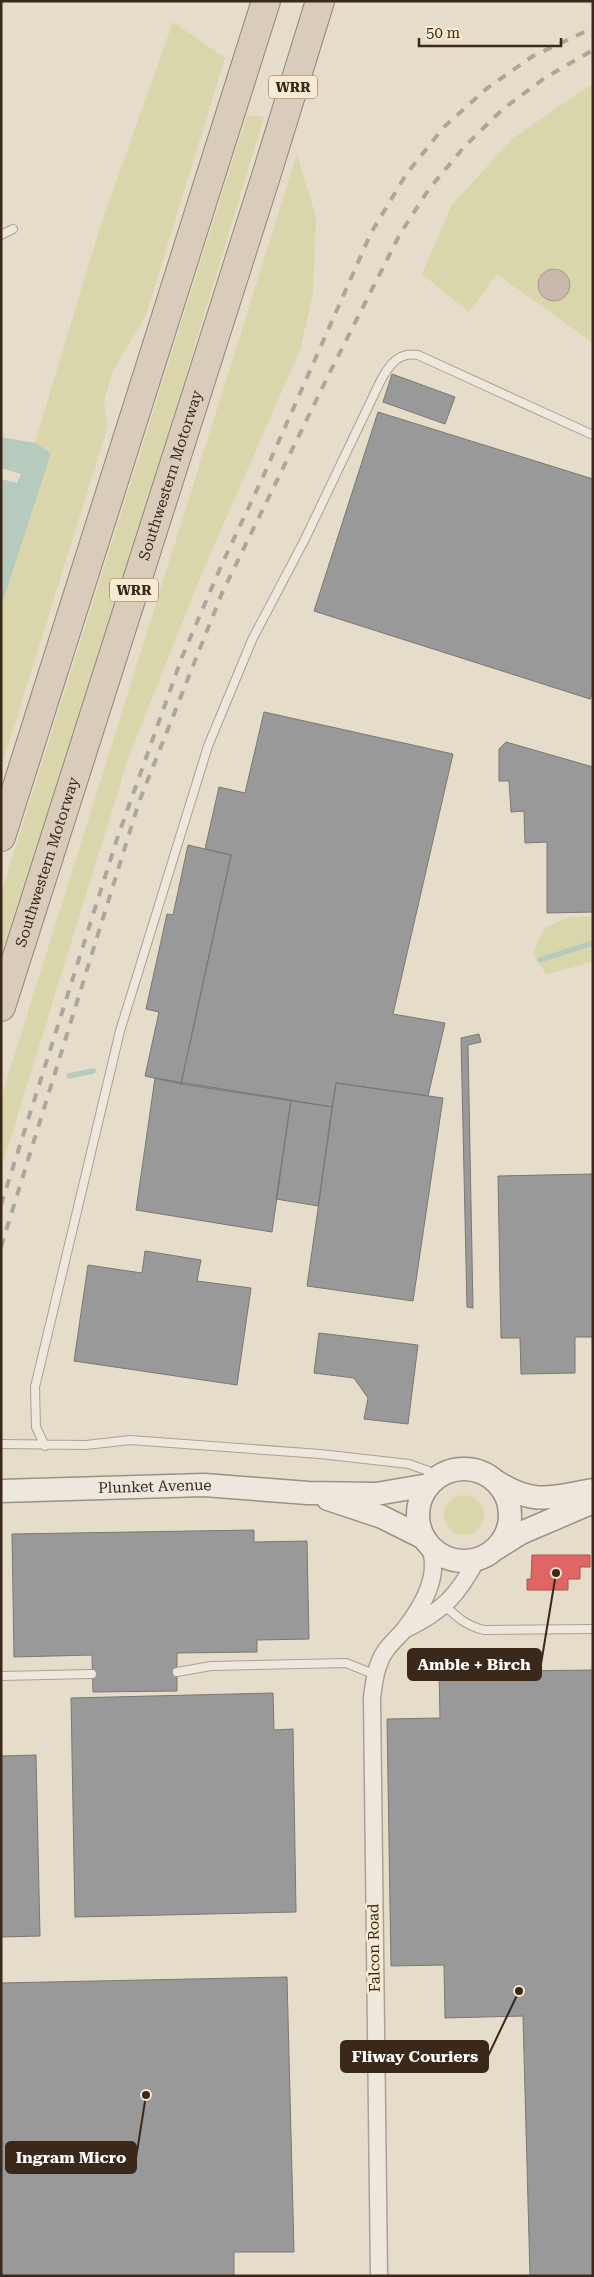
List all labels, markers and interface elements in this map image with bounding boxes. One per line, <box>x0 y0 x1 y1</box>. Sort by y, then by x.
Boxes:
scale bar <box>419 15 562 47</box>
text: 50 m <box>426 24 461 42</box>
road number: WRR <box>269 75 317 98</box>
street label: Southwestern Motorway <box>135 388 206 563</box>
road number: WRR <box>110 578 158 602</box>
street label: Southwestern Motorway <box>12 775 83 949</box>
street label: Plunket Avenue <box>98 1476 212 1497</box>
callout: Amble + Birch <box>408 1649 541 1680</box>
text: Amble + Birch <box>417 1655 531 1674</box>
street label: Falcon Road <box>364 1903 384 1993</box>
callout: Fliway Couriers <box>341 2041 488 2072</box>
text: Fliway Couriers <box>352 2047 478 2066</box>
callout: Ingram Micro <box>6 2142 136 2173</box>
text: Ingram Micro <box>16 2148 126 2167</box>

